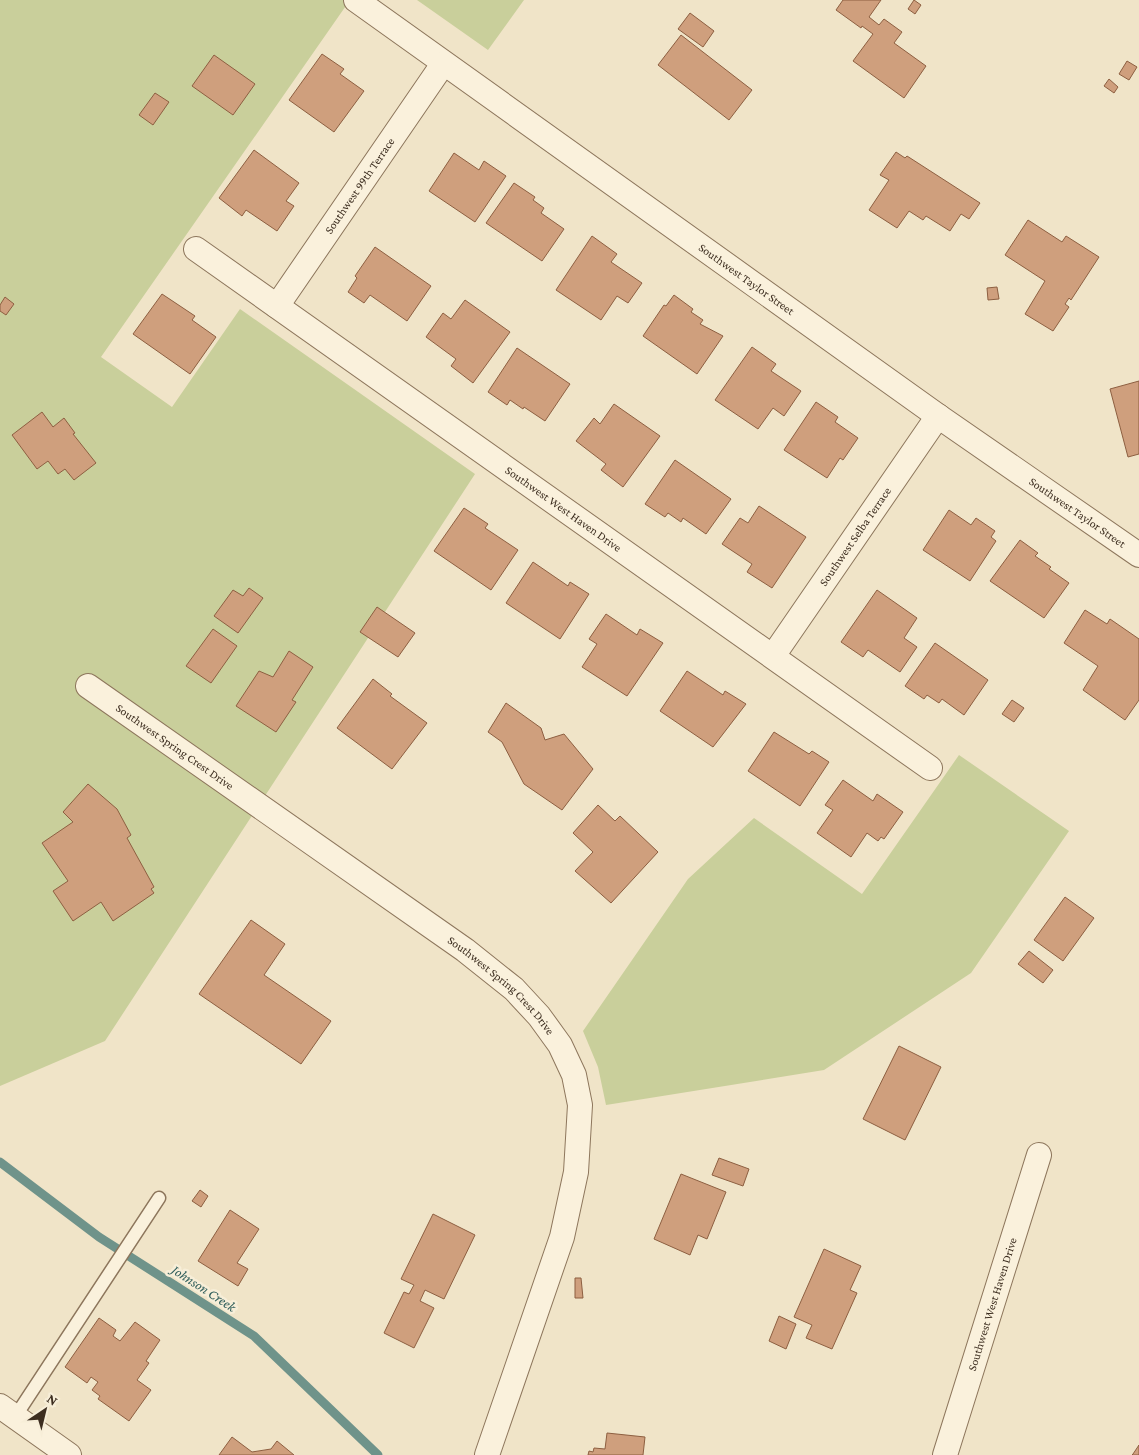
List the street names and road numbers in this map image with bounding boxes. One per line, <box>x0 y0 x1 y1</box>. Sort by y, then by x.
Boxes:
street label: Southwest 99th Terrace <box>322 135 397 236</box>
street label: Southwest Taylor Street <box>696 240 798 319</box>
street label: Southwest West Haven Drive <box>503 463 624 555</box>
street label: Southwest Taylor Street <box>1027 474 1129 551</box>
street label: Southwest Selba Terrace <box>816 484 894 589</box>
street label: Southwest Spring Crest Drive <box>113 701 236 793</box>
street label: Southwest Spring Crest Drive <box>445 933 557 1038</box>
street label: Southwest West Haven Drive <box>965 1236 1020 1373</box>

